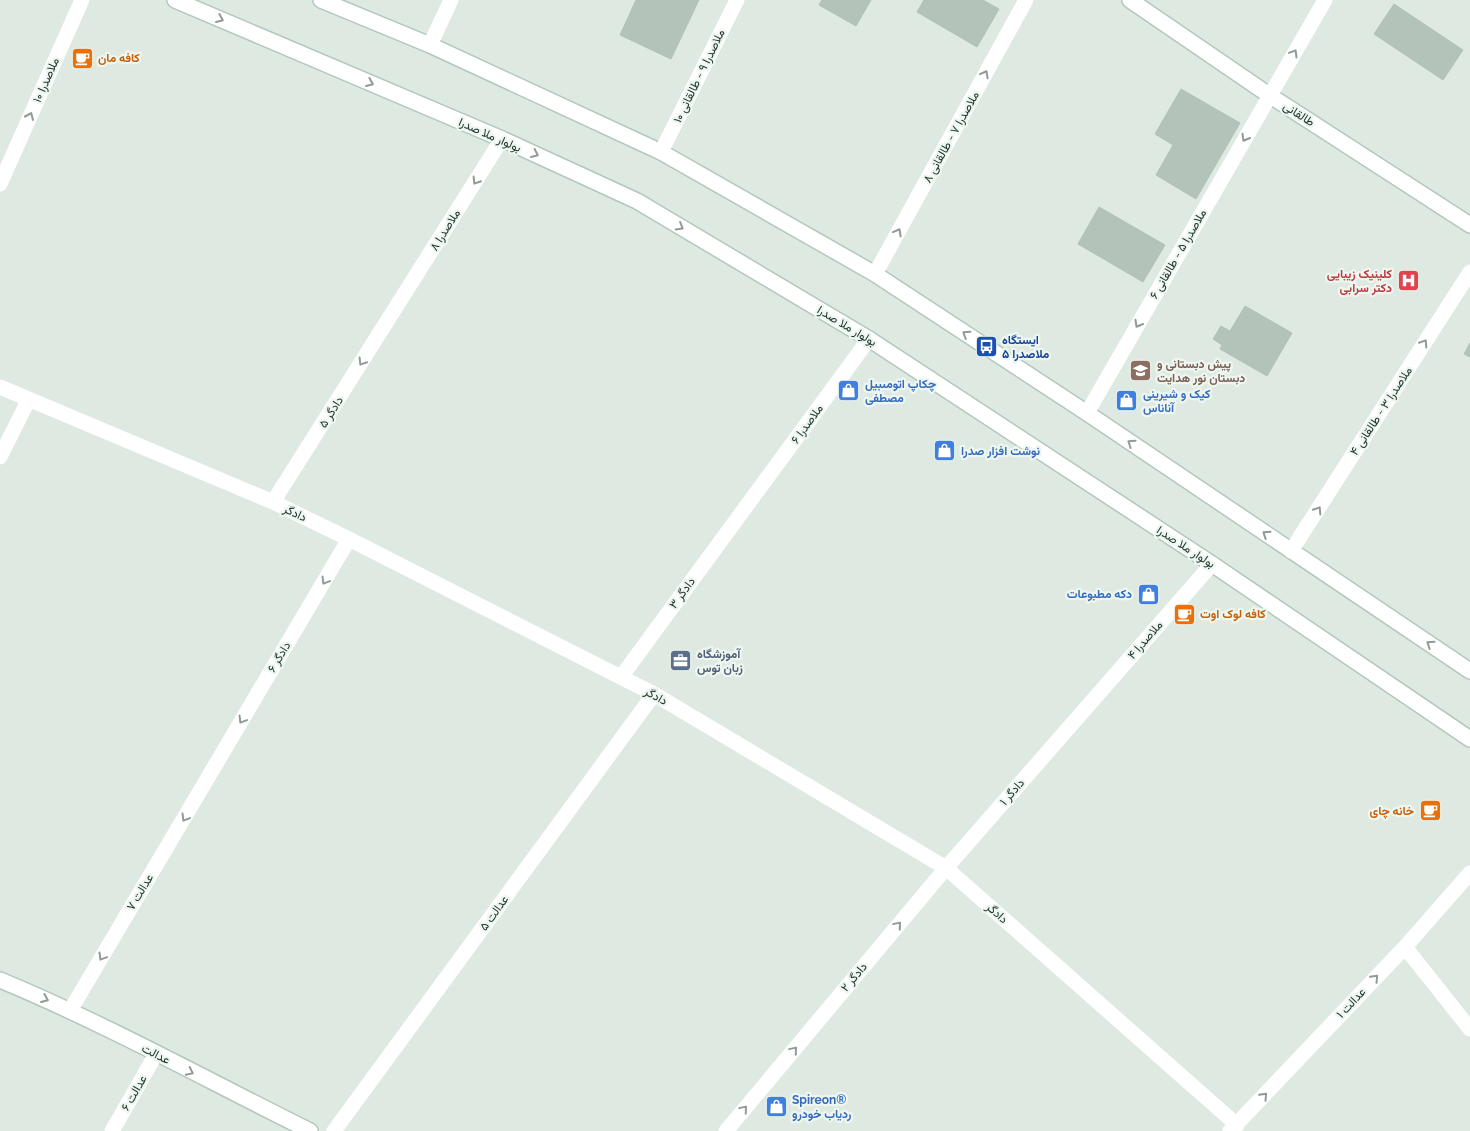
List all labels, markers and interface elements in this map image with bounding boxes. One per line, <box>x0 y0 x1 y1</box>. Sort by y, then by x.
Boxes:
one-way arrow <box>215 13 224 24</box>
street label: ملاصدرا ۹ - طالقانی ۱۰ <box>670 27 729 126</box>
cafe icon: کافه مان <box>70 46 94 70</box>
one-way arrow <box>1288 50 1298 59</box>
place label: کافه مان <box>98 51 140 65</box>
street label: ملاصدرا ۱۰ <box>30 55 63 105</box>
one-way arrow <box>979 70 989 79</box>
one-way arrow <box>365 76 374 87</box>
street label: ملاصدرا ۷ - طالقانی ۸ <box>920 89 983 186</box>
street label: طالقانی <box>1280 99 1318 130</box>
one-way arrow <box>24 112 35 121</box>
street label: بولوار ملا صدرا <box>456 115 523 156</box>
one-way arrow <box>1241 132 1251 141</box>
one-way arrow <box>530 148 539 159</box>
one-way arrow <box>473 175 483 184</box>
street label: ملاصدرا ۸ <box>427 207 464 254</box>
street label: ملاصدرا ۵ - طالقانی ۶ <box>1147 207 1210 302</box>
one-way arrow <box>675 220 684 230</box>
one-way arrow <box>892 228 902 237</box>
place label: کلینیک زیبایی دکتر سرابی <box>1327 267 1393 296</box>
hospital icon: کلینیک زیبایی دکتر سرابی <box>1396 269 1420 293</box>
street label: بولوار ملا صدرا <box>814 303 879 350</box>
one-way arrow <box>1135 319 1145 328</box>
one-way arrow <box>962 331 972 340</box>
place label: ایستگاه ملاصدرا ۵ <box>1002 333 1050 362</box>
bus stop icon: ایستگاه ملاصدرا ۵ <box>974 335 998 359</box>
one-way arrow <box>1418 340 1427 349</box>
one-way arrow <box>359 357 368 366</box>
place label: پیش دبستانی و دبستان نور هدایت <box>1157 357 1245 386</box>
school or university icon: پیش دبستانی و دبستان نور هدایت <box>1129 359 1153 383</box>
street label: ملاصدرا ۳ - طالقانی ۴ <box>1347 364 1416 459</box>
place label: چکاپ اتومىبیل مصطفی <box>865 377 936 405</box>
shop icon: چکاپ اتومىبیل مصطفی <box>837 379 861 403</box>
place label: کیک و شیرینی آناناس <box>1143 387 1211 415</box>
shop icon: کیک و شیرینی آناناس <box>1115 389 1139 413</box>
street label: دادگر ۵ <box>316 394 347 431</box>
street label: ملاصدرا ۶ <box>788 402 827 447</box>
shop icon: نوشت افزار صدرا <box>933 439 957 463</box>
one-way arrow <box>1127 440 1137 449</box>
place label: نوشت افزار صدرا <box>961 444 1040 459</box>
street label: دادگر <box>280 501 309 525</box>
one-way arrow <box>1311 506 1321 515</box>
street label: بولوار ملا صدرا <box>1154 523 1218 572</box>
one-way arrow <box>1262 531 1271 540</box>
street label: دادگر ۳ <box>666 574 699 612</box>
one-way arrow <box>321 575 331 584</box>
shop icon: دکه مطبوعات <box>1136 582 1160 606</box>
place label: دکه مطبوعات <box>1067 587 1132 602</box>
cafe icon: کافه لوک اوت <box>1172 602 1196 626</box>
place label: کافه لوک اوت <box>1200 607 1266 622</box>
street label: ملاصدرا ۴ <box>1125 618 1166 663</box>
street label: دادگر ۶ <box>265 639 294 675</box>
one-way arrow <box>1426 641 1435 650</box>
place label: آموزشگاه زبان توس <box>697 647 743 676</box>
office icon: آموزشگاه زبان توس <box>669 649 693 673</box>
street label: دادگر <box>641 684 670 709</box>
one-way arrow <box>238 715 248 724</box>
street label: دادگر ۱ <box>997 776 1028 809</box>
cafe icon: خانه چای <box>1418 799 1442 823</box>
place label: خانه چای <box>1370 804 1414 819</box>
one-way arrow <box>181 812 191 821</box>
street label: عدالت ۷ <box>124 871 156 913</box>
street label: عدالت ۵ <box>477 893 511 933</box>
street label: دادگر <box>982 899 1011 927</box>
one-way arrow <box>893 922 901 931</box>
one-way arrow <box>98 952 108 961</box>
street label: دادگر ۲ <box>838 959 871 995</box>
one-way arrow <box>1369 975 1378 984</box>
street label: عدالت ۱ <box>1333 985 1369 1021</box>
one-way arrow <box>40 992 49 1003</box>
street label: عدالت <box>139 1041 173 1067</box>
one-way arrow <box>788 1046 797 1055</box>
one-way arrow <box>185 1065 194 1076</box>
street label: عدالت ۶ <box>118 1073 150 1113</box>
place label: Spireon® ردیاب خودرو <box>792 1093 851 1122</box>
one-way arrow <box>1258 1093 1267 1102</box>
shop icon: Spireon® ردیاب خودرو <box>764 1095 788 1119</box>
one-way arrow <box>738 1106 747 1115</box>

